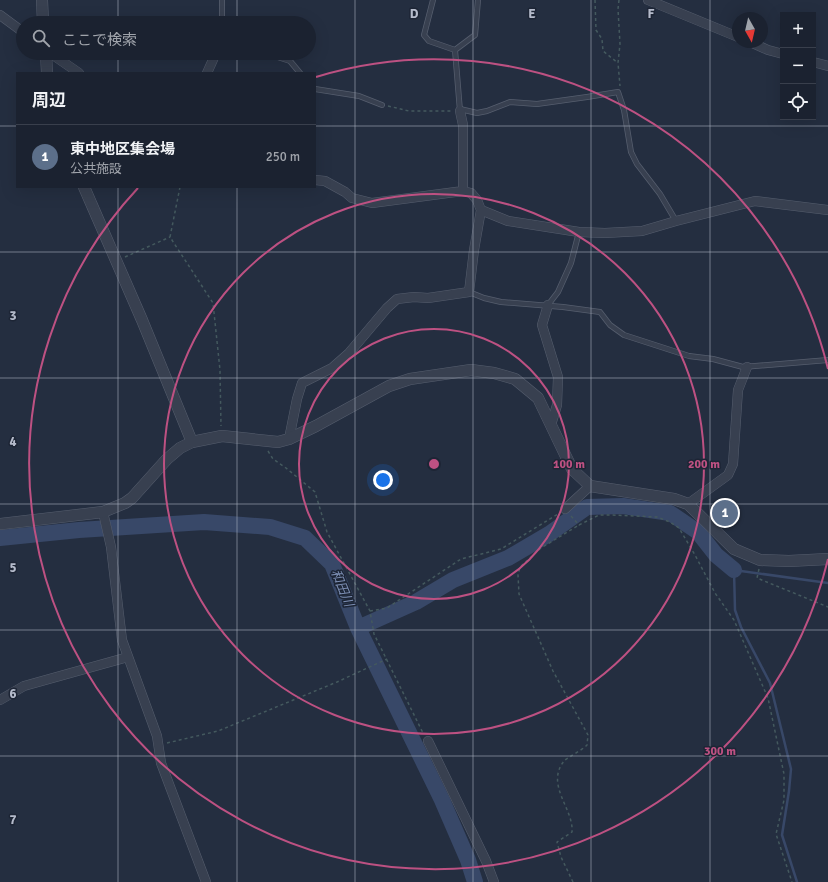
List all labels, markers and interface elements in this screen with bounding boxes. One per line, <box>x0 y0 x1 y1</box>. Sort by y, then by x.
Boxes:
text: D <box>410 6 419 22</box>
text: E <box>528 6 536 22</box>
text: F <box>648 6 655 22</box>
north arrow <box>732 12 768 48</box>
map controls <box>780 12 816 120</box>
button: + <box>780 12 816 48</box>
search box <box>16 16 316 60</box>
icon: search <box>30 27 52 49</box>
text: ここで検索 <box>62 31 137 49</box>
button: − <box>780 48 816 84</box>
button: locate <box>780 84 816 120</box>
text: 周辺 <box>32 90 66 111</box>
text: 東中地区集会場 <box>70 140 175 158</box>
text: 1 <box>41 149 49 165</box>
text: 250 m <box>266 149 300 165</box>
text: 公共施設 <box>70 161 122 177</box>
text: 3 <box>9 308 17 324</box>
text: 4 <box>9 434 17 450</box>
centre of rings <box>427 457 441 471</box>
text: 100 m <box>553 457 585 472</box>
text: 200 m <box>688 457 720 472</box>
your location <box>373 470 393 490</box>
pin: 1 <box>712 498 738 528</box>
text: 5 <box>9 560 17 576</box>
water label: 和田川 <box>327 567 357 611</box>
text: 6 <box>9 686 17 702</box>
text: 300 m <box>704 744 736 759</box>
text: 7 <box>9 812 17 828</box>

